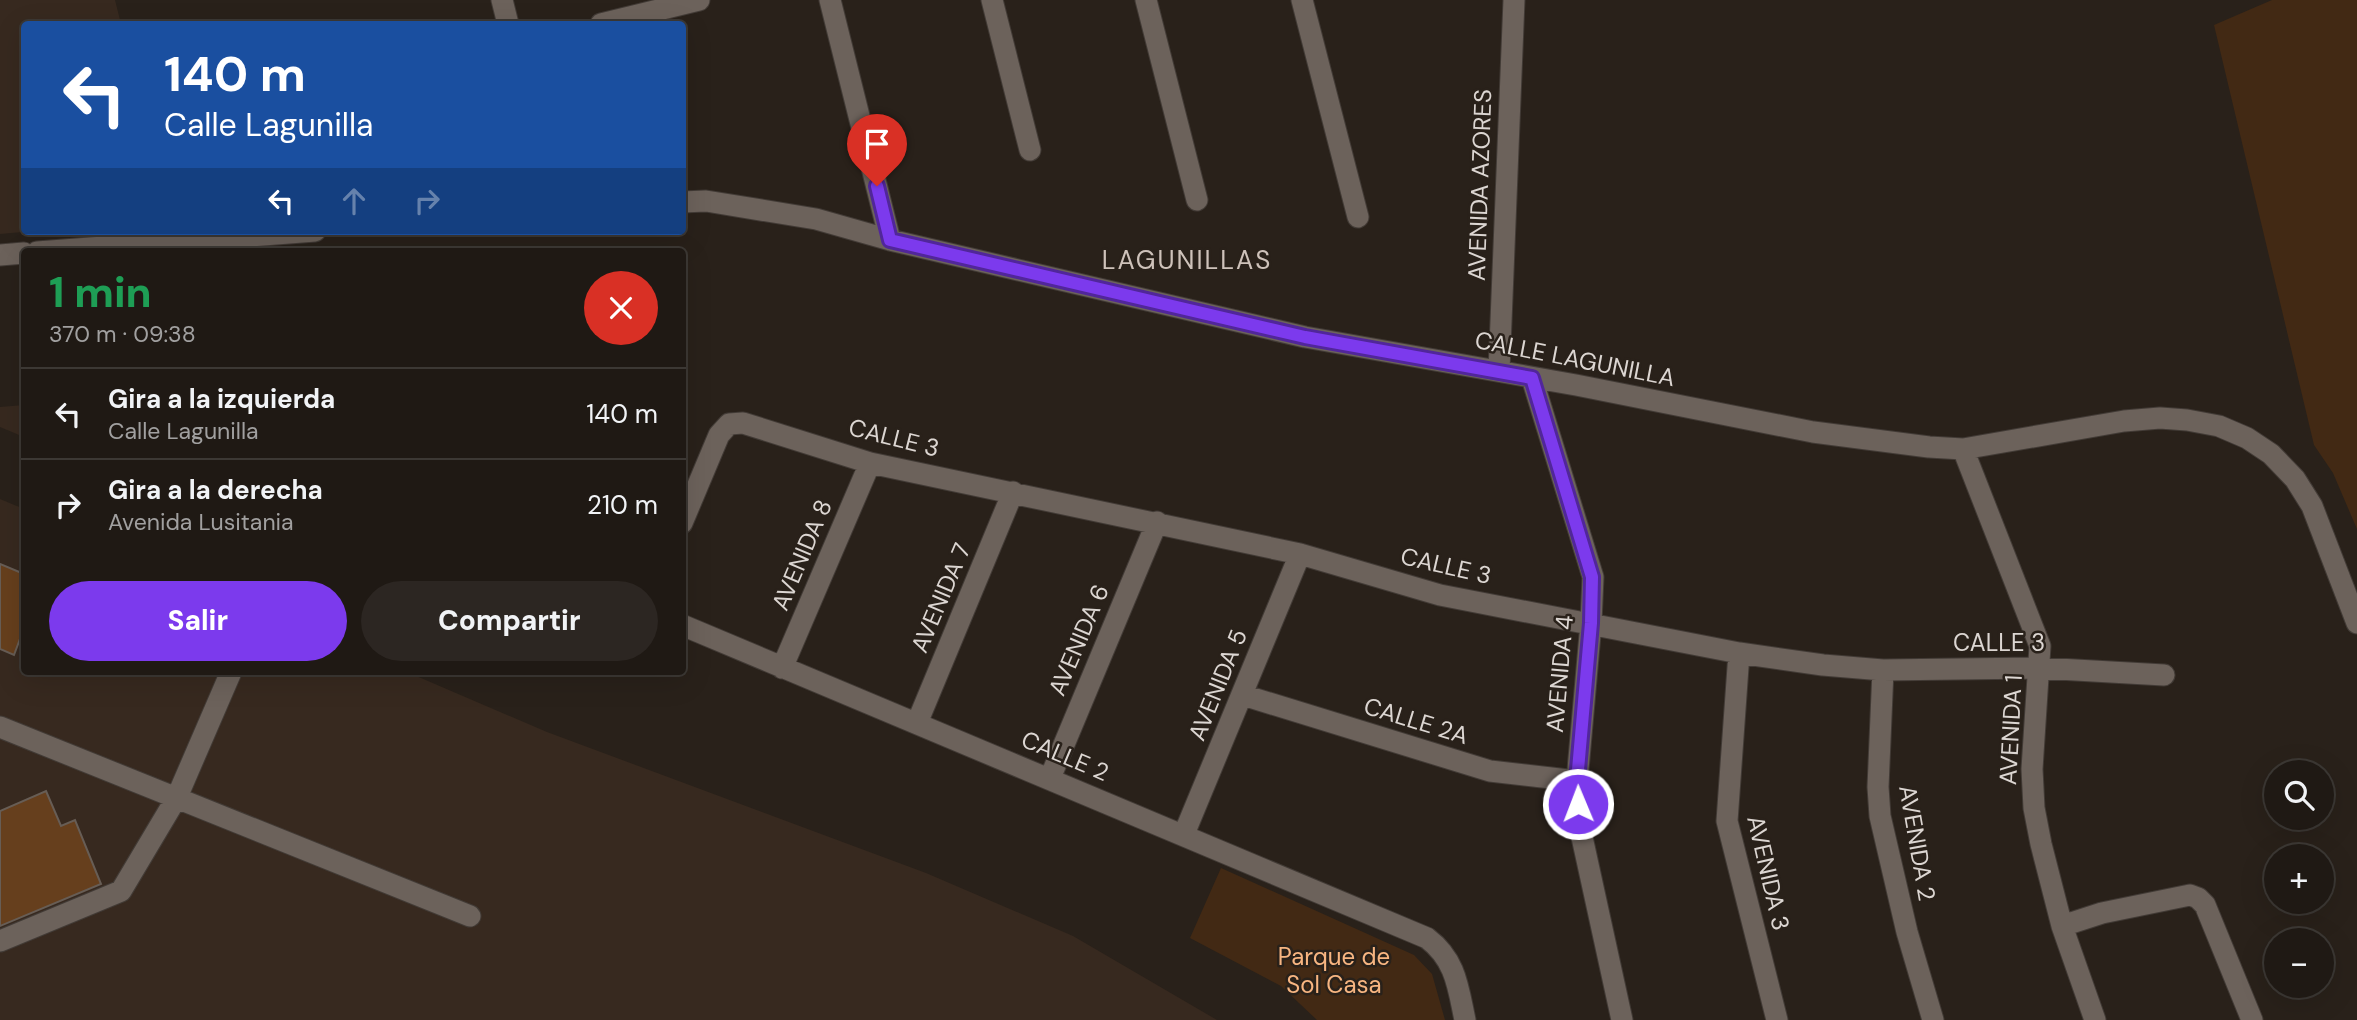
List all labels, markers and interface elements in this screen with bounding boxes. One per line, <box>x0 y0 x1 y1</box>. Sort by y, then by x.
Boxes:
text: 140 m <box>164 42 306 106</box>
icon: left <box>49 49 140 140</box>
street label: AVENIDA AZORES <box>1461 89 1498 281</box>
text: Calle Lagunilla <box>164 104 374 146</box>
pin <box>847 114 907 186</box>
icon: arrive <box>858 125 896 163</box>
icon: left <box>262 182 300 220</box>
icon: ahead <box>335 182 373 220</box>
icon: right <box>408 182 446 220</box>
district label: LAGUNILLAS <box>1102 243 1272 277</box>
text: 1 min <box>49 265 152 320</box>
button: close <box>584 271 658 345</box>
text: 370 m · 09:38 <box>49 319 196 349</box>
street label: CALLE LAGUNILLA <box>1473 324 1678 393</box>
text: Gira a la izquierda <box>108 382 335 416</box>
icon: left <box>49 395 87 433</box>
text: 140 m <box>586 397 658 431</box>
street label: CALLE 3 <box>846 411 943 464</box>
text: Calle Lagunilla <box>108 416 259 446</box>
text: Gira a la derecha <box>108 473 323 507</box>
icon: right <box>49 486 87 524</box>
text: 210 m <box>587 488 658 522</box>
street label: AVENIDA 8 <box>764 495 839 615</box>
text: Avenida Lusitania <box>108 507 294 537</box>
street label: AVENIDA 7 <box>904 538 977 657</box>
street label: CALLE 3 <box>1398 540 1495 591</box>
street label: AVENIDA 6 <box>1041 579 1116 700</box>
button: Salir <box>49 581 347 661</box>
button: Compartir <box>361 581 658 661</box>
street label: AVENIDA 4 <box>1539 614 1580 734</box>
street label: AVENIDA 5 <box>1181 624 1254 745</box>
street label: CALLE 3 <box>1953 627 2045 658</box>
street label: AVENIDA 1 <box>1992 674 2029 786</box>
street label: CALLE 2A <box>1360 690 1472 751</box>
street label: CALLE 2 <box>1017 723 1114 788</box>
map controls <box>2264 760 2334 998</box>
button: search <box>2264 760 2334 830</box>
position arrow <box>1541 767 1615 841</box>
street label: AVENIDA 2 <box>1892 783 1943 903</box>
street label: AVENIDA 3 <box>1740 812 1797 933</box>
button: + <box>2264 844 2334 914</box>
button: − <box>2264 928 2334 998</box>
park label: Parque de Sol Casa <box>1278 941 1390 1000</box>

